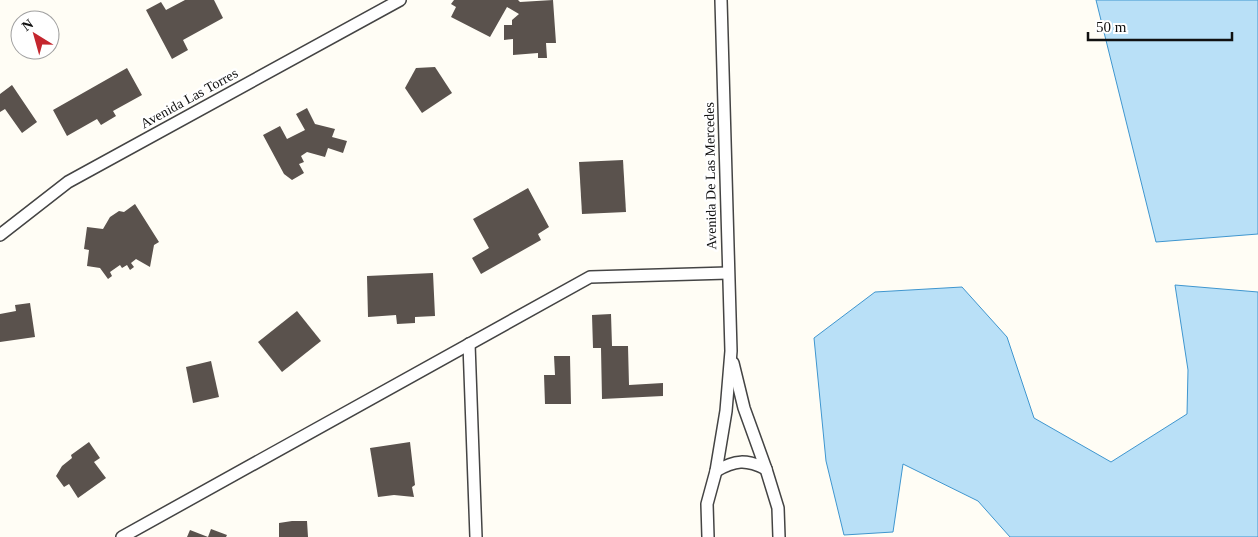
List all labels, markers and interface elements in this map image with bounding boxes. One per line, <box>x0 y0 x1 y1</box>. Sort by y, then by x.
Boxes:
north arrow <box>10 10 60 60</box>
scale bar <box>1088 10 1232 42</box>
text: N <box>19 16 36 34</box>
text: 50 m <box>1096 19 1127 35</box>
street label: Avenida Las Torres <box>138 65 241 131</box>
street label: Avenida De Las Mercedes <box>702 102 719 250</box>

